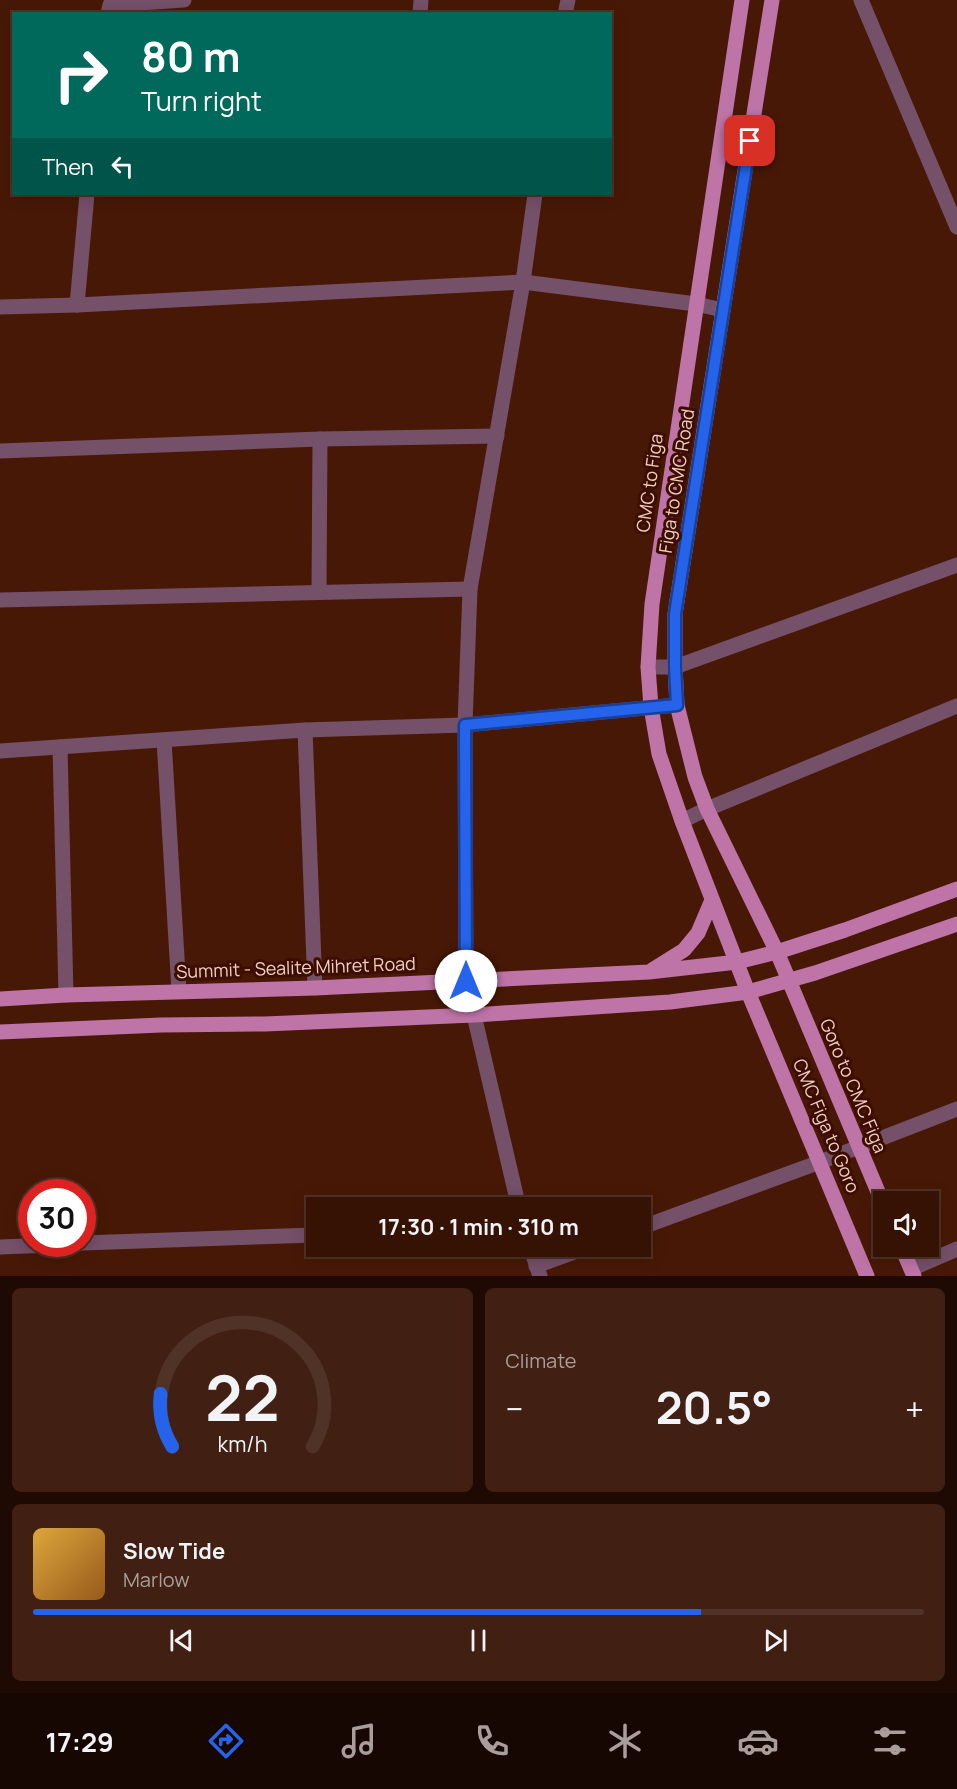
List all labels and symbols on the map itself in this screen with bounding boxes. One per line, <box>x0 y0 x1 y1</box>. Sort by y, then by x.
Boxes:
pin <box>724 115 775 166</box>
street label: Figa to CMC Road <box>653 407 699 555</box>
street label: CMC to Figa <box>630 432 668 534</box>
position arrow <box>434 949 498 1013</box>
street label: Summit - Sealite Mihret Road <box>176 951 416 983</box>
street label: Goro to CMC Figa <box>815 1015 893 1156</box>
street label: CMC Figa to Goro <box>788 1055 866 1196</box>
speed limit sign: 30 <box>18 1179 96 1257</box>

